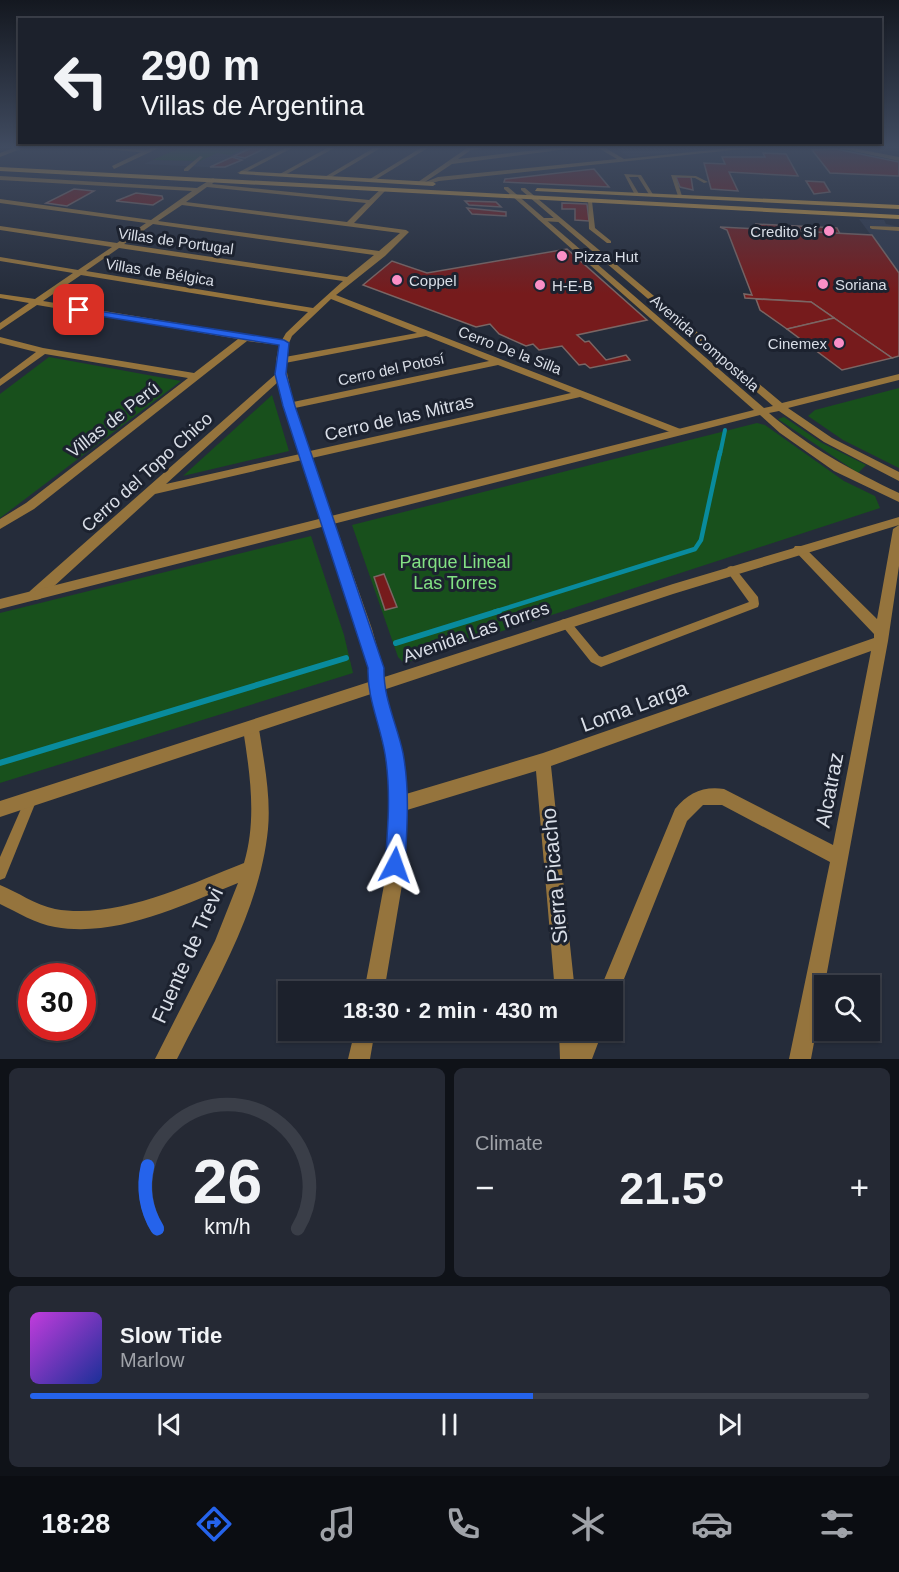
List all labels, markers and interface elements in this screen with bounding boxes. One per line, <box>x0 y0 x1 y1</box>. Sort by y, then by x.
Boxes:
icon: left <box>42 42 120 120</box>
text: 290 m <box>141 42 260 89</box>
text: Villas de Argentina <box>141 91 364 121</box>
place label: Credito Sí <box>750 223 818 240</box>
street label: Villas de Portugal <box>117 224 235 258</box>
marker: Credito Sí <box>822 224 836 238</box>
place label: Pizza Hut <box>574 248 639 265</box>
marker: Pizza Hut <box>555 249 569 263</box>
street label: Villas de Bélgica <box>104 255 216 289</box>
place label: Coppel <box>409 272 457 289</box>
marker: Coppel <box>390 273 404 287</box>
place label: Soriana <box>835 276 887 293</box>
place label: H-E-B <box>552 277 593 294</box>
marker: Soriana <box>816 277 830 291</box>
marker: H-E-B <box>533 278 547 292</box>
pin <box>53 284 104 335</box>
street label: Avenida Compostela <box>647 291 763 395</box>
icon: arrive <box>62 293 95 326</box>
street label: Cerro De la Silla <box>456 322 565 378</box>
place label: Cinemex <box>768 335 827 352</box>
marker: Cinemex <box>832 336 846 350</box>
street label: Cerro del Potosí <box>336 349 447 389</box>
street label: Villas de Perú <box>63 378 163 462</box>
street label: Cerro de las Mitras <box>323 391 475 445</box>
street label: Cerro del Topo Chico <box>78 408 216 536</box>
park label: Parque Lineal Las Torres <box>399 552 511 593</box>
street label: Avenida Las Torres <box>400 598 552 666</box>
street label: Loma Larga <box>577 676 691 736</box>
street label: Alcatraz <box>810 751 848 829</box>
street label: Sierra Picacho <box>537 807 571 945</box>
position arrow <box>363 833 427 897</box>
street label: Fuente de Trevi <box>147 884 227 1026</box>
speed limit sign: 30 <box>18 963 96 1041</box>
map controls <box>814 975 880 1041</box>
button: search <box>814 975 880 1041</box>
text: 18:30 · 2 min · 430 m <box>343 998 558 1023</box>
text: Climate <box>475 1132 543 1154</box>
text: 26 <box>192 1147 262 1216</box>
text: 21.5° <box>619 1163 725 1214</box>
text: − <box>475 1169 494 1206</box>
text: + <box>850 1169 869 1206</box>
text: km/h <box>204 1216 250 1240</box>
text: Slow Tide <box>120 1323 222 1348</box>
text: Marlow <box>120 1349 184 1371</box>
icon: previous <box>153 1408 186 1441</box>
icon: pause <box>433 1408 466 1441</box>
icon: next <box>713 1408 746 1441</box>
icon: directions <box>193 1503 235 1545</box>
icon: music <box>317 1503 359 1545</box>
icon: phone <box>442 1503 484 1545</box>
icon: climate <box>567 1503 609 1545</box>
icon: car <box>691 1503 733 1545</box>
icon: filters <box>816 1503 858 1545</box>
text: 18:28 <box>41 1509 110 1539</box>

